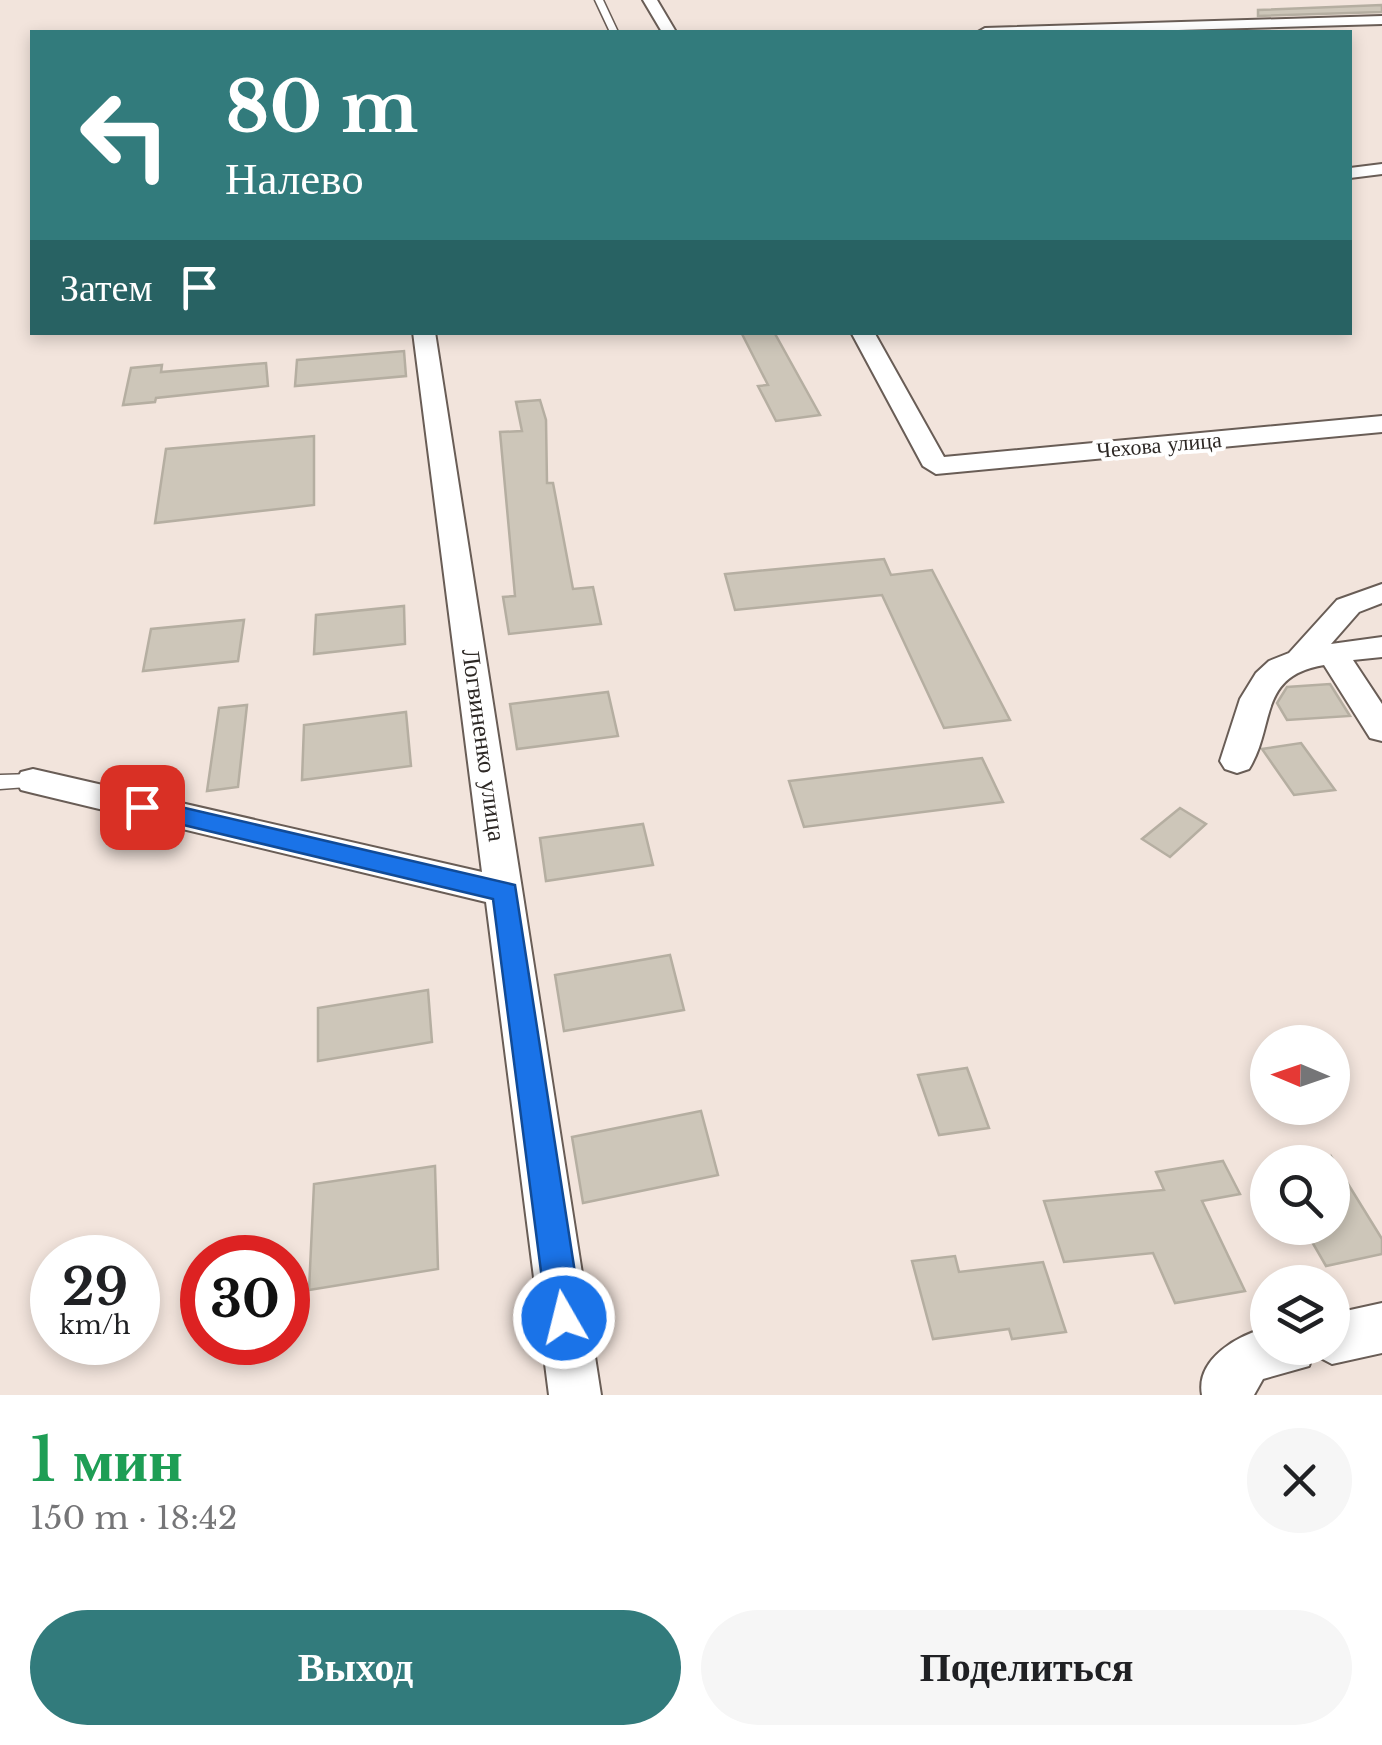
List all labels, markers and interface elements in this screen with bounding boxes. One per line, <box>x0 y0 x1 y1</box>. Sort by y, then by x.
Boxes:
text: 80 m <box>225 64 418 151</box>
icon: left <box>60 70 190 200</box>
text: Налево <box>225 150 364 206</box>
icon: arrive <box>172 260 227 315</box>
text: Затем <box>60 264 152 311</box>
street label: Чехова улица <box>1095 426 1223 464</box>
street label: Логвиненко улица <box>455 647 513 843</box>
pin <box>100 765 185 850</box>
icon: arrive <box>115 780 170 835</box>
north arrow <box>1250 1025 1350 1125</box>
map controls <box>1250 1025 1350 1365</box>
button: search <box>1250 1145 1350 1245</box>
speed limit sign: 30 <box>180 1235 310 1365</box>
text: 29 <box>62 1256 128 1319</box>
button: layers <box>1250 1265 1350 1365</box>
position arrow <box>512 1266 616 1370</box>
text: km/h <box>60 1310 130 1341</box>
text: 1 мин <box>30 1423 183 1497</box>
button: close <box>1247 1428 1352 1533</box>
text: 150 m · 18:42 <box>30 1498 238 1538</box>
button: Выход <box>30 1610 681 1725</box>
button: Поделиться <box>701 1610 1352 1725</box>

